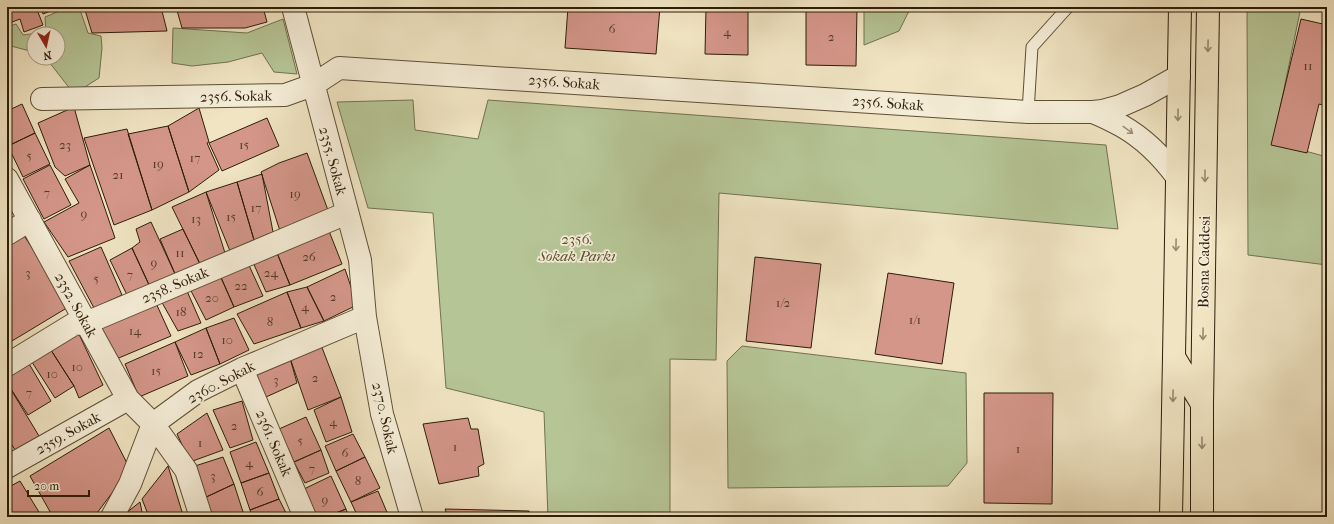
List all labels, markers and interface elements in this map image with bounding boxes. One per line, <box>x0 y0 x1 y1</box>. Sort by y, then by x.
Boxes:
house number: 6 <box>608 21 616 36</box>
house number: 4 <box>723 24 731 39</box>
north arrow <box>26 26 66 66</box>
house number: 2 <box>828 29 835 44</box>
one-way arrow <box>1204 39 1211 52</box>
text: N <box>42 48 53 63</box>
house number: 11 <box>1303 58 1313 73</box>
street label: 2356. Sokak <box>527 71 601 94</box>
street label: 2356. Sokak <box>200 86 273 106</box>
street label: 2356. Sokak <box>851 92 925 115</box>
one-way arrow <box>1174 108 1182 121</box>
street label: 2355. Sokak <box>315 125 351 198</box>
one-way arrow <box>1122 126 1133 134</box>
house number: 23 <box>59 137 71 152</box>
house number: 15 <box>239 137 249 152</box>
house number: 5 <box>26 148 32 163</box>
house number: 17 <box>190 150 200 165</box>
house number: 19 <box>152 156 164 171</box>
house number: 21 <box>112 167 124 182</box>
one-way arrow <box>1201 169 1209 182</box>
house number: 7 <box>44 185 50 200</box>
house number: 19 <box>289 186 301 201</box>
house number: 17 <box>251 200 261 215</box>
house number: 9 <box>81 206 88 221</box>
house number: 15 <box>226 209 236 224</box>
house number: 13 <box>191 211 201 226</box>
street label: Bosna Caddesi <box>1194 215 1214 308</box>
park label: 2356. Sokak Parkı <box>538 230 615 265</box>
one-way arrow <box>1172 238 1180 251</box>
house number: 11 <box>175 245 185 260</box>
house number: 26 <box>302 249 317 264</box>
house number: 9 <box>151 255 158 270</box>
street label: 2358. Sokak <box>139 263 212 307</box>
house number: 3 <box>25 265 31 280</box>
house number: 24 <box>264 265 279 280</box>
house number: 7 <box>127 267 133 282</box>
street label: 2352. Sokak <box>51 269 101 341</box>
house number: 5 <box>93 271 99 286</box>
house number: 22 <box>234 278 248 293</box>
house number: 2 <box>330 289 337 304</box>
house number: 20 <box>205 290 219 305</box>
house number: 1/2 <box>776 295 791 310</box>
house number: 4 <box>301 299 309 314</box>
house number: 18 <box>175 304 187 319</box>
house number: 1/1 <box>909 312 921 327</box>
house number: 8 <box>267 314 273 329</box>
house number: 14 <box>129 323 141 338</box>
one-way arrow <box>1199 327 1207 340</box>
house number: 10 <box>221 332 233 347</box>
house number: 12 <box>192 346 204 361</box>
street label: 2360. Sokak <box>184 357 258 407</box>
house number: 10 <box>71 359 83 374</box>
house number: 15 <box>151 363 161 378</box>
house number: 10 <box>46 366 58 381</box>
house number: 2 <box>312 370 319 385</box>
house number: 3 <box>273 372 279 387</box>
street label: 2370. Sokak <box>368 380 402 456</box>
house number: 7 <box>26 385 32 400</box>
one-way arrow <box>1170 389 1177 402</box>
street label: 2361. Sokak <box>252 407 296 479</box>
street label: 2359. Sokak <box>32 408 104 458</box>
house number: 4 <box>329 414 337 429</box>
house number: 2 <box>231 418 238 433</box>
house number: 5 <box>297 433 303 448</box>
house number: 1 <box>198 435 202 450</box>
one-way arrow <box>1198 436 1206 449</box>
house number: 1 <box>453 439 457 454</box>
house number: 1 <box>1016 441 1020 456</box>
house number: 6 <box>341 445 349 460</box>
house number: 4 <box>245 455 253 470</box>
house number: 7 <box>309 461 315 476</box>
house number: 3 <box>210 468 216 483</box>
scale bar <box>28 472 89 498</box>
house number: 8 <box>355 473 361 488</box>
text: 20 m <box>34 479 59 493</box>
house number: 6 <box>256 484 264 499</box>
house number: 9 <box>322 492 329 507</box>

